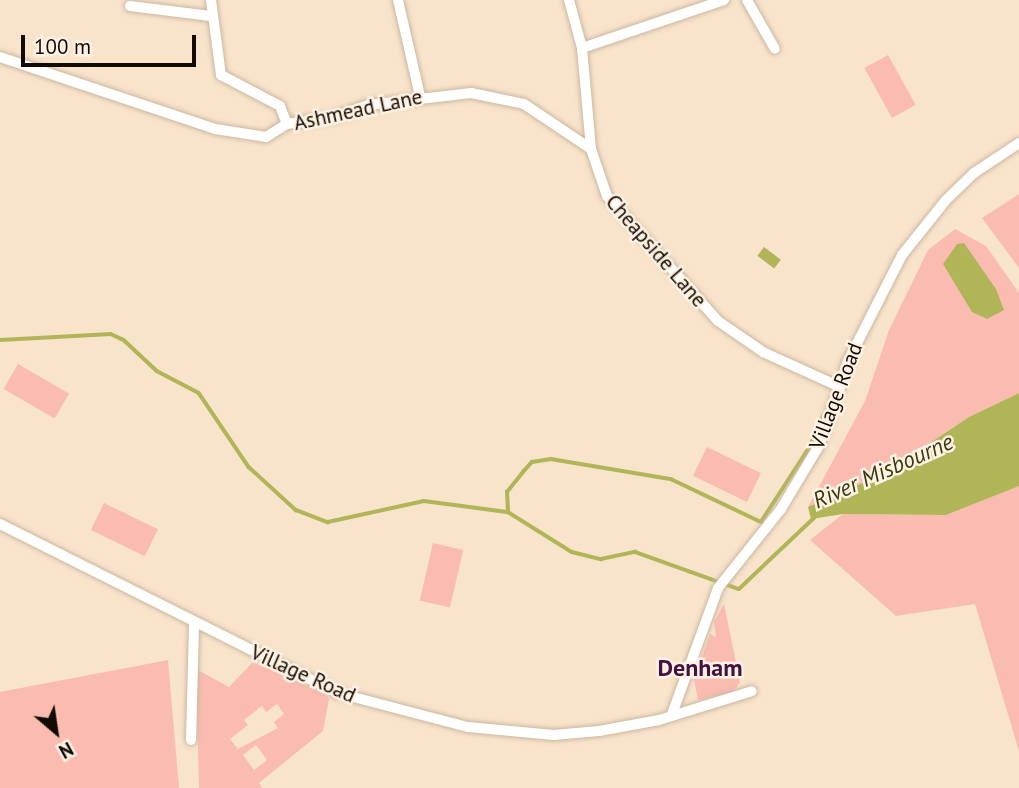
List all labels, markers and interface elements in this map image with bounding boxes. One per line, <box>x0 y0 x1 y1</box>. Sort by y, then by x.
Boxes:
scale bar <box>24 21 200 65</box>
text: 100 m <box>34 33 91 60</box>
street label: Ashmead Lane <box>291 84 425 136</box>
street label: Cheapside Lane <box>600 190 712 312</box>
street label: Village Road <box>804 339 868 453</box>
water label: River Misbourne <box>809 428 957 514</box>
street label: Village Road <box>247 640 359 708</box>
district label: Denham <box>657 654 743 682</box>
north arrow <box>21 697 91 767</box>
text: N <box>55 737 77 764</box>

